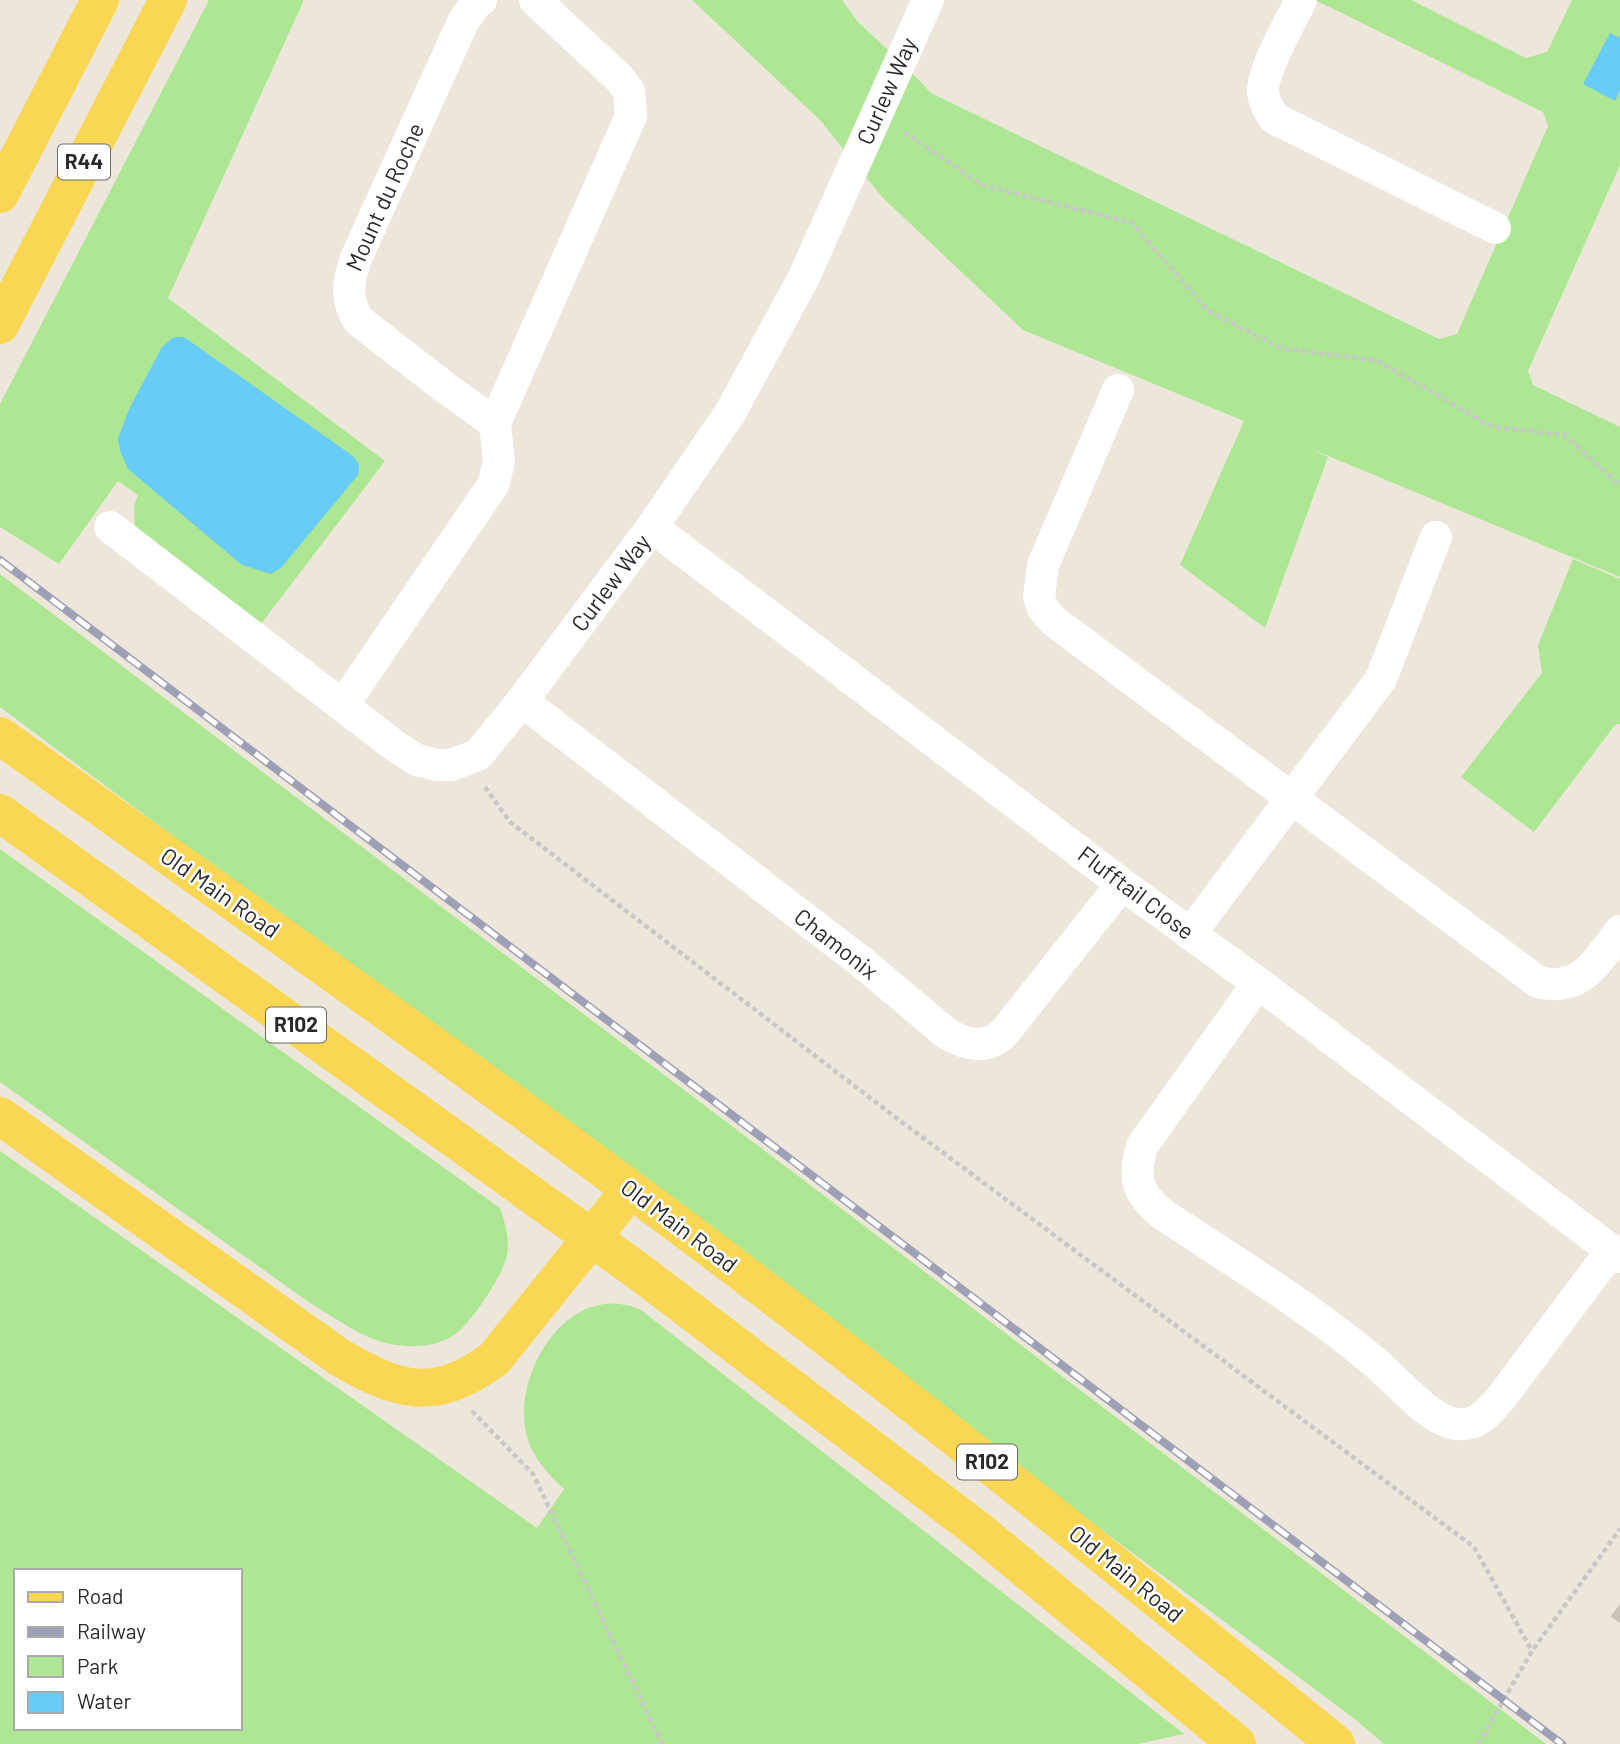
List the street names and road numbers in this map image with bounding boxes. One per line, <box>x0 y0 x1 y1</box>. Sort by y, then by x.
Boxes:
street label: Curlew Way <box>850 32 922 149</box>
street label: Mount du Roche <box>339 118 429 275</box>
road number: R44 <box>58 144 110 180</box>
street label: Curlew Way <box>565 528 656 637</box>
street label: Flufftail Close <box>1073 839 1200 945</box>
street label: Old Main Road <box>156 841 285 943</box>
street label: Chamonix <box>789 902 884 985</box>
road number: R102 <box>266 1007 326 1042</box>
street label: Old Main Road <box>616 1172 743 1278</box>
road number: R102 <box>957 1444 1017 1480</box>
street label: Old Main Road <box>1064 1519 1189 1628</box>

